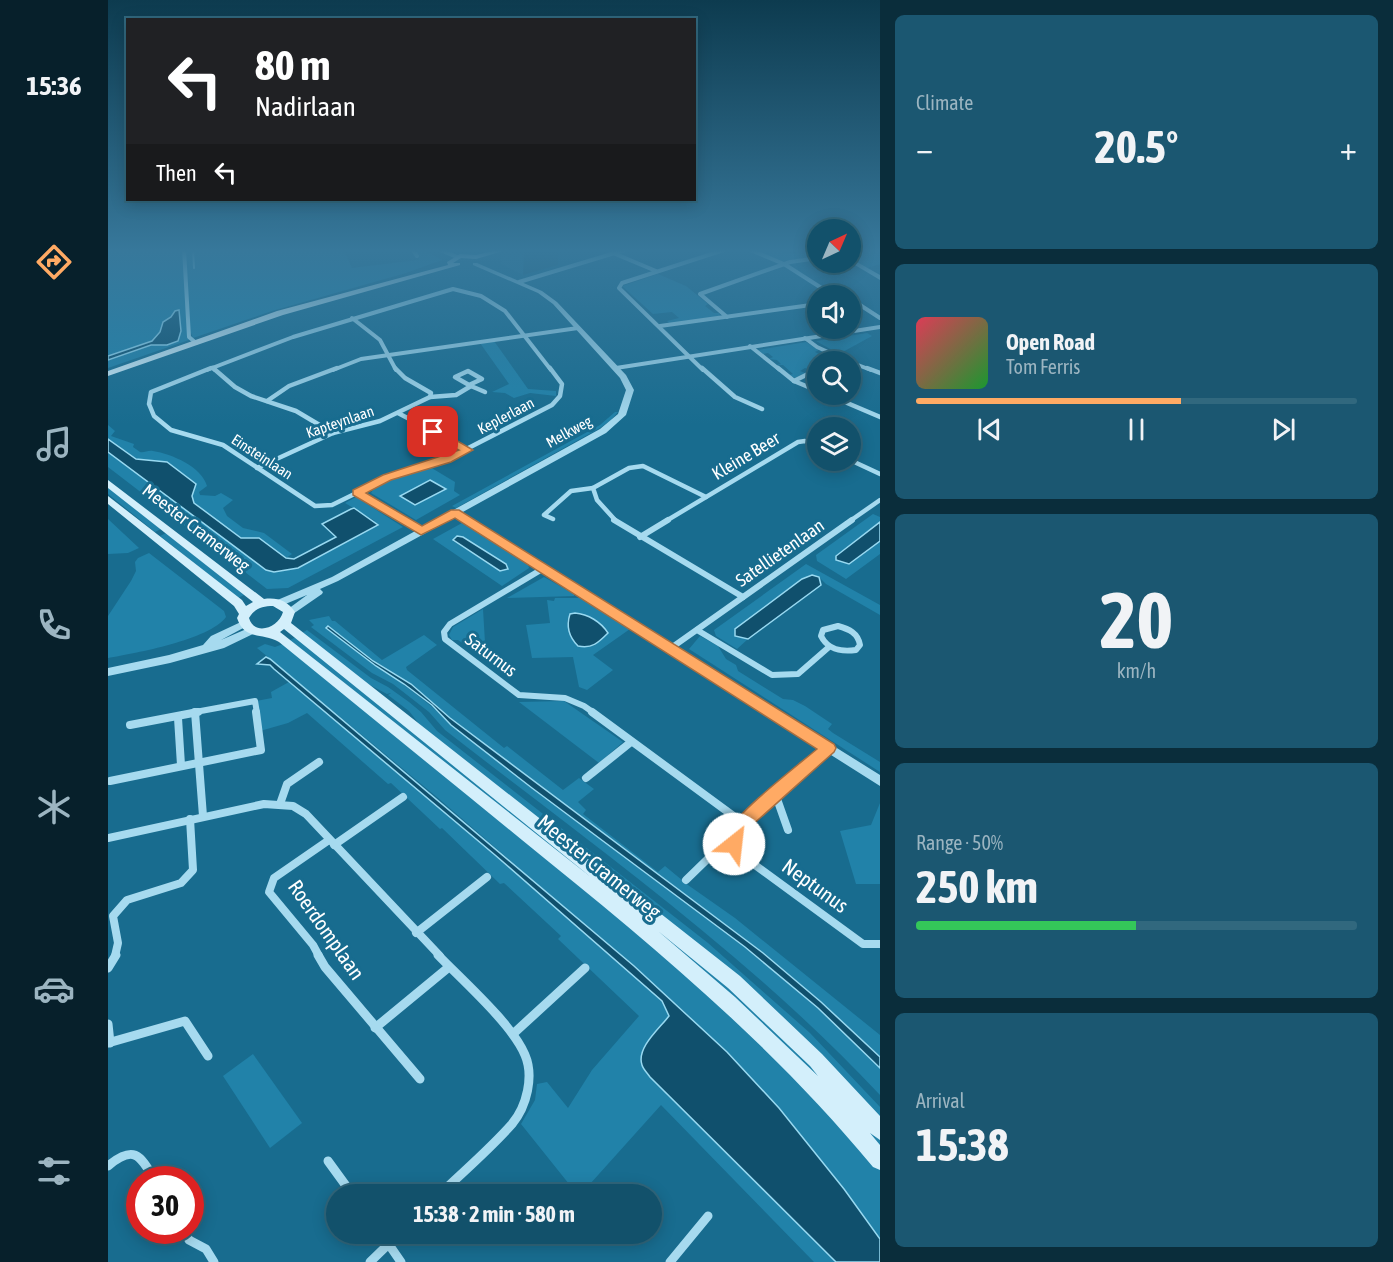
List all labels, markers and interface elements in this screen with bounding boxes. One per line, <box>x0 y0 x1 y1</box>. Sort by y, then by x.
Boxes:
text: 80 m <box>255 41 330 89</box>
icon: left <box>156 42 234 120</box>
text: 15:36 <box>26 70 82 101</box>
text: Nadirlaan <box>255 91 356 122</box>
text: Climate <box>916 91 973 114</box>
text: 20.5° <box>1095 121 1178 173</box>
text: − <box>916 129 933 167</box>
text: + <box>1340 129 1357 167</box>
icon: left <box>209 156 242 189</box>
text: Then <box>156 160 197 186</box>
north arrow <box>807 219 861 273</box>
map controls <box>807 219 861 471</box>
icon: directions <box>33 241 75 283</box>
button: sound <box>807 285 861 339</box>
text: Open Road <box>1006 329 1095 355</box>
button: search <box>807 351 861 405</box>
text: Tom Ferris <box>1006 355 1080 378</box>
street label: Keplerlaan <box>475 394 537 437</box>
street label: Kapteynlaan <box>304 402 376 441</box>
pin <box>407 406 458 457</box>
street label: Melkweg <box>543 412 595 451</box>
icon: previous <box>973 413 1006 446</box>
icon: pause <box>1120 413 1153 446</box>
icon: next <box>1267 413 1300 446</box>
icon: arrive <box>416 415 449 448</box>
button: layers <box>807 417 861 471</box>
icon: music <box>33 423 75 465</box>
street label: Kleine Beer <box>708 427 784 484</box>
street label: Einsteinlaan <box>229 431 296 483</box>
street label: Meester Cramerweg <box>139 479 254 576</box>
street label: Satellietenlaan <box>731 514 828 591</box>
text: 20 <box>1100 575 1173 665</box>
icon: phone <box>33 604 75 646</box>
street label: Saturnus <box>461 628 521 681</box>
text: km/h <box>1117 659 1156 682</box>
icon: climate <box>33 786 75 828</box>
street label: Meester Cramerweg <box>533 809 666 923</box>
position arrow <box>702 812 766 876</box>
text: Range · 50% <box>916 831 1003 854</box>
street label: Neptunus <box>778 853 853 917</box>
text: 250 km <box>916 861 1038 913</box>
street label: Roerdomplaan <box>284 875 370 984</box>
icon: car <box>33 968 75 1010</box>
text: Arrival <box>916 1089 965 1112</box>
text: 15:38 <box>916 1119 1009 1171</box>
icon: filters <box>33 1150 75 1192</box>
speed limit sign: 30 <box>126 1166 204 1244</box>
text: 15:38 · 2 min · 580 m <box>413 1201 575 1227</box>

